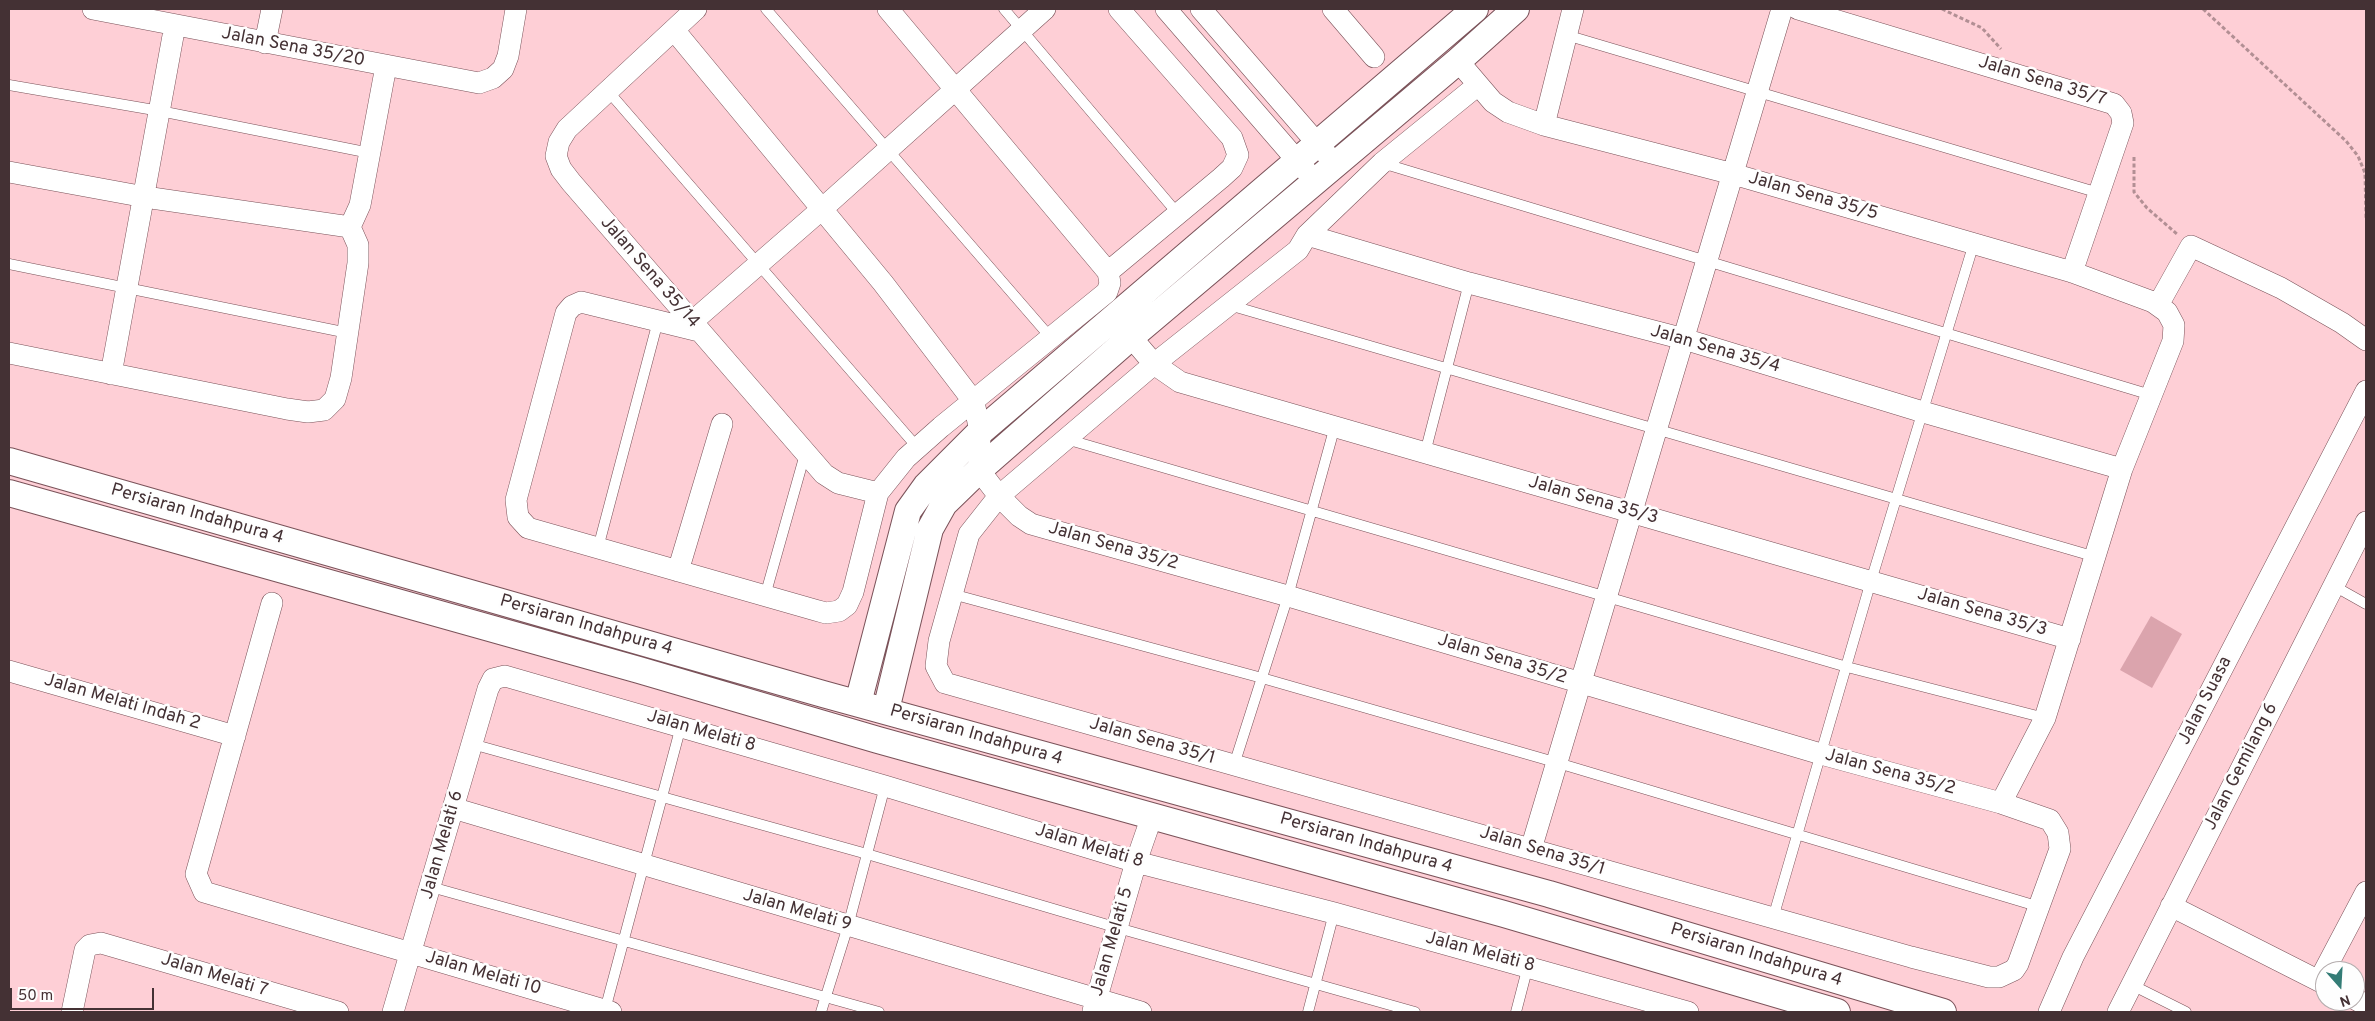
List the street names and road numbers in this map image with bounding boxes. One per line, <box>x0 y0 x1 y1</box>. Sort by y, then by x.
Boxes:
street label: Jalan Sena 35/20 <box>219 23 367 73</box>
street label: Jalan Sena 35/7 <box>1975 52 2109 112</box>
street label: Jalan Sena 35/5 <box>1745 168 1881 226</box>
street label: Jalan Sena 35/14 <box>595 213 703 333</box>
street label: Jalan Sena 35/4 <box>1647 321 1783 379</box>
street label: Jalan Sena 35/3 <box>1526 472 1660 530</box>
street label: Persiaran Indahpura 4 <box>108 480 286 550</box>
street label: Jalan Sena 35/2 <box>1046 518 1180 576</box>
street label: Jalan Sena 35/3 <box>1915 584 2049 642</box>
street label: Persiaran Indahpura 4 <box>497 591 675 661</box>
street label: Jalan Sena 35/2 <box>1435 630 1569 690</box>
street label: Jalan Suasa <box>2175 653 2237 749</box>
street label: Jalan Melati Indah 2 <box>41 670 203 736</box>
street label: Jalan Gemilang 6 <box>2201 700 2283 834</box>
street label: Persiaran Indahpura 4 <box>887 701 1065 771</box>
street label: Jalan Melati 8 <box>644 706 758 758</box>
street label: Jalan Sena 35/1 <box>1087 714 1217 770</box>
street label: Jalan Sena 35/2 <box>1822 745 1958 801</box>
street label: Jalan Melati 6 <box>417 788 469 902</box>
street label: Persiaran Indahpura 4 <box>1277 809 1455 879</box>
street label: Jalan Melati 8 <box>1032 820 1146 874</box>
street label: Jalan Sena 35/1 <box>1477 823 1607 881</box>
street label: Jalan Melati 9 <box>740 885 854 937</box>
street label: Jalan Melati 5 <box>1087 885 1139 999</box>
street label: Persiaran Indahpura 4 <box>1667 920 1845 992</box>
street label: Jalan Melati 8 <box>1423 928 1537 978</box>
street label: Jalan Melati 10 <box>422 947 544 1001</box>
street label: Jalan Melati 7 <box>158 949 270 1003</box>

